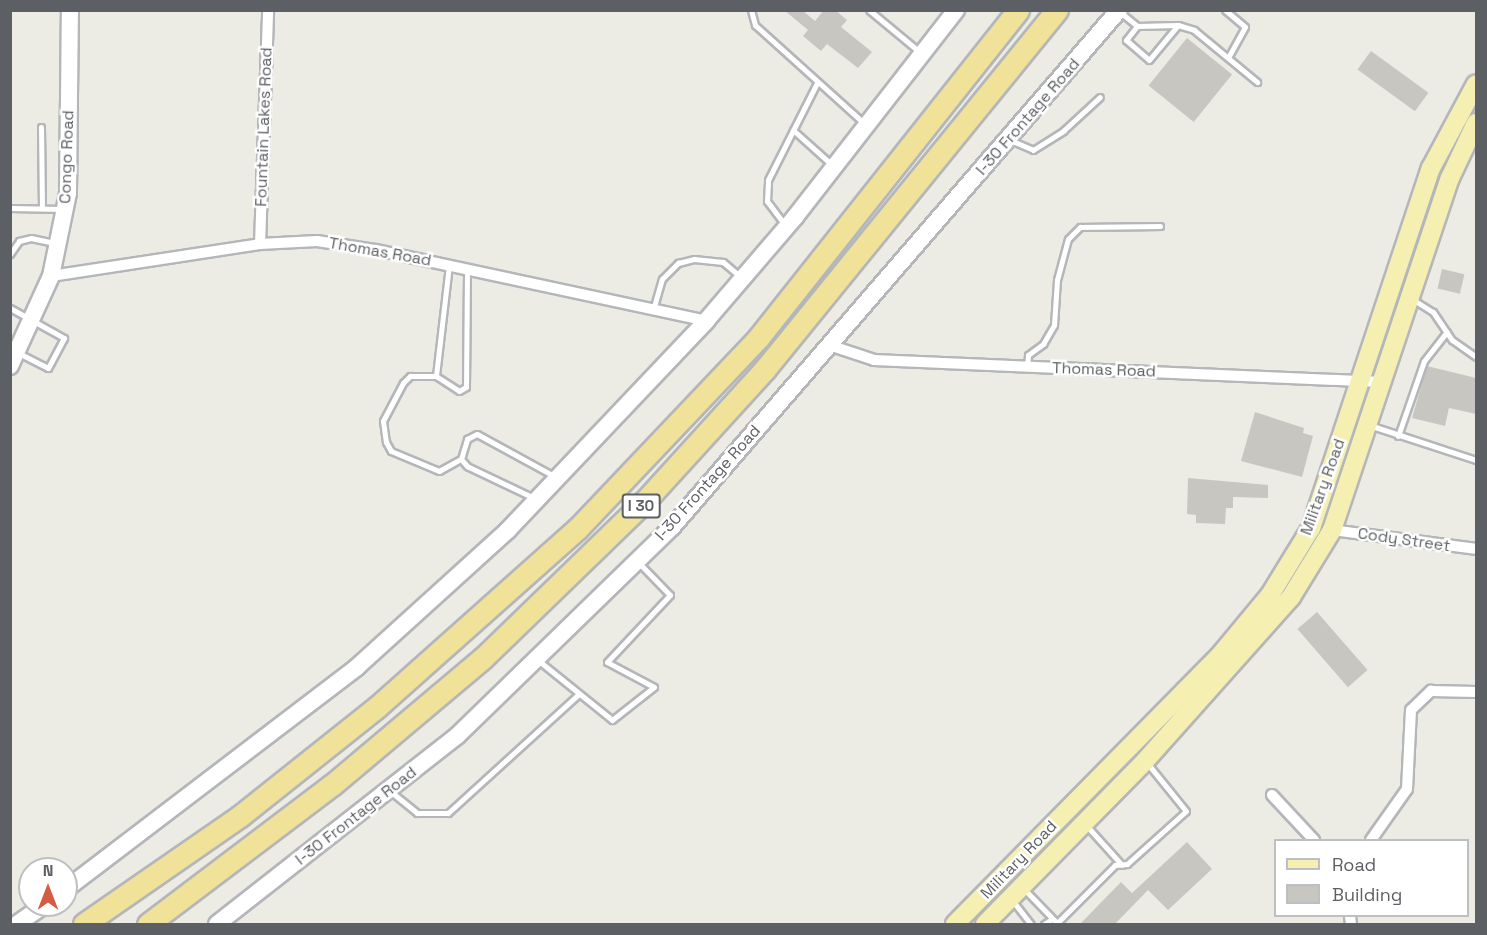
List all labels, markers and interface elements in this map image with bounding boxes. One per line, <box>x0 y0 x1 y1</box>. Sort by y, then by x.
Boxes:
street label: Fountain Lakes Road <box>252 47 276 207</box>
street label: I-30 Frontage Road <box>972 55 1084 179</box>
street label: Congo Road <box>56 110 78 204</box>
street label: Thomas Road <box>327 234 433 270</box>
street label: Thomas Road <box>1052 359 1156 381</box>
street label: I-30 Frontage Road <box>651 421 765 545</box>
street label: Military Road <box>1297 436 1349 538</box>
road number: I 30 <box>622 494 660 518</box>
street label: Cody Street <box>1356 524 1452 556</box>
street label: I-30 Frontage Road <box>292 763 420 869</box>
street label: Military Road <box>977 817 1061 903</box>
legend <box>1274 839 1469 917</box>
text: Road <box>1332 853 1376 876</box>
north arrow <box>18 857 78 917</box>
text: N <box>43 860 53 881</box>
text: Building <box>1332 883 1402 906</box>

